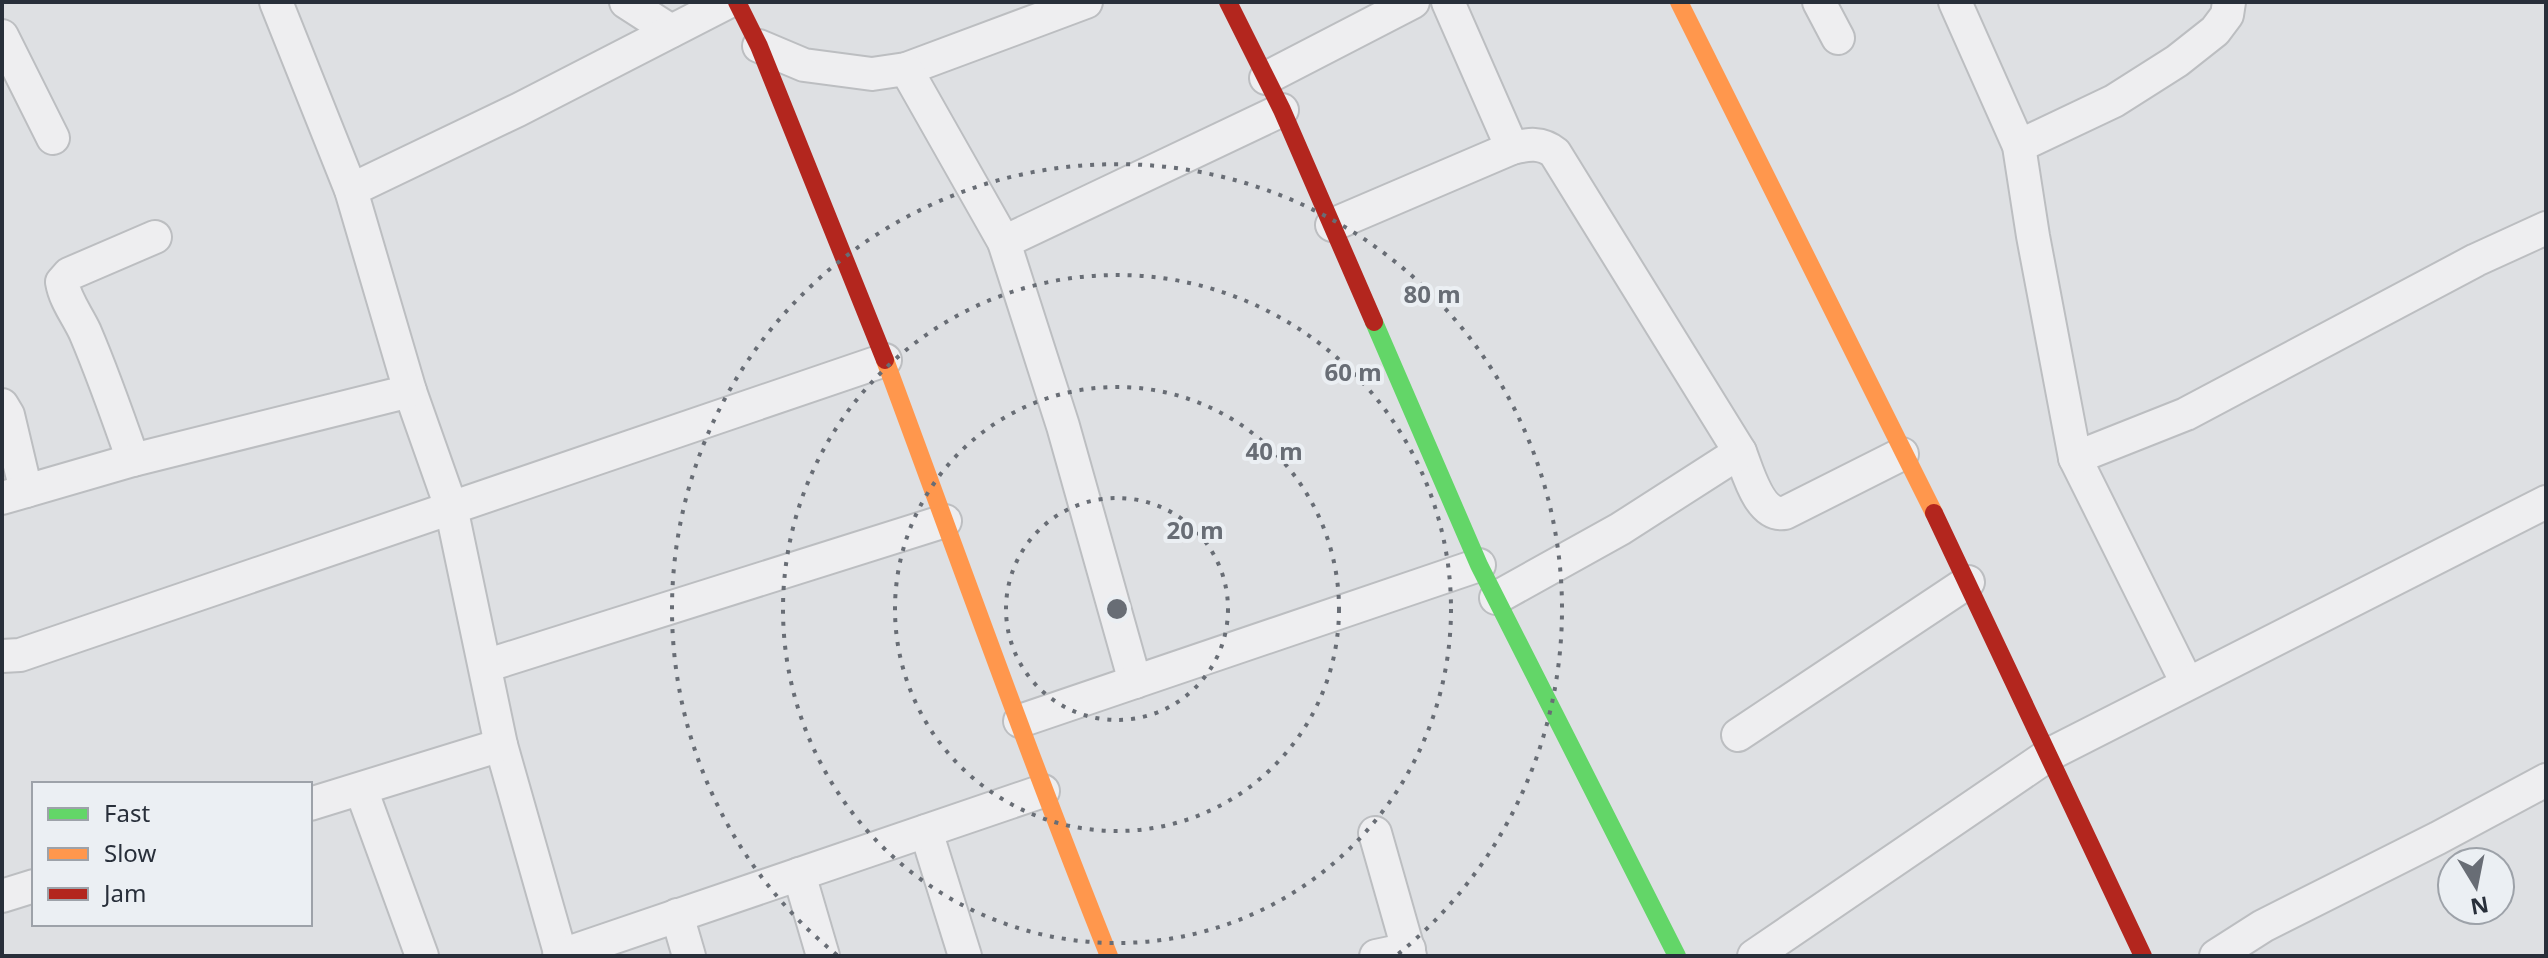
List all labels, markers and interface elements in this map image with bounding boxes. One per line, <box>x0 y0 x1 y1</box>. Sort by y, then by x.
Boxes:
text: 80 m <box>1403 277 1461 310</box>
text: 60 m <box>1324 355 1382 388</box>
text: 40 m <box>1245 434 1303 467</box>
text: 20 m <box>1166 513 1224 546</box>
centre of rings <box>1103 595 1131 623</box>
legend <box>32 782 312 926</box>
text: Fast <box>104 796 150 829</box>
text: Slow <box>104 836 156 869</box>
north arrow <box>2436 846 2516 926</box>
text: Jam <box>102 876 146 909</box>
text: N <box>2468 890 2491 923</box>

